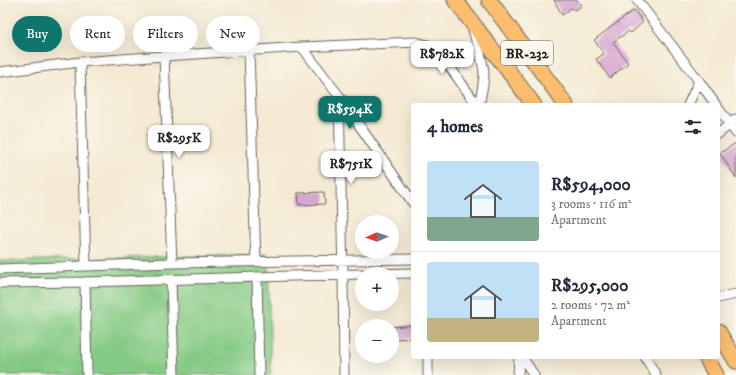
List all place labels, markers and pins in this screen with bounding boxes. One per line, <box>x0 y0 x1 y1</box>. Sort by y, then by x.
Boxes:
pin: R$782K <box>409 41 475 75</box>
pin: R$594K <box>317 96 383 130</box>
pin: R$295K <box>146 125 212 159</box>
pin: R$751K <box>318 151 384 185</box>

